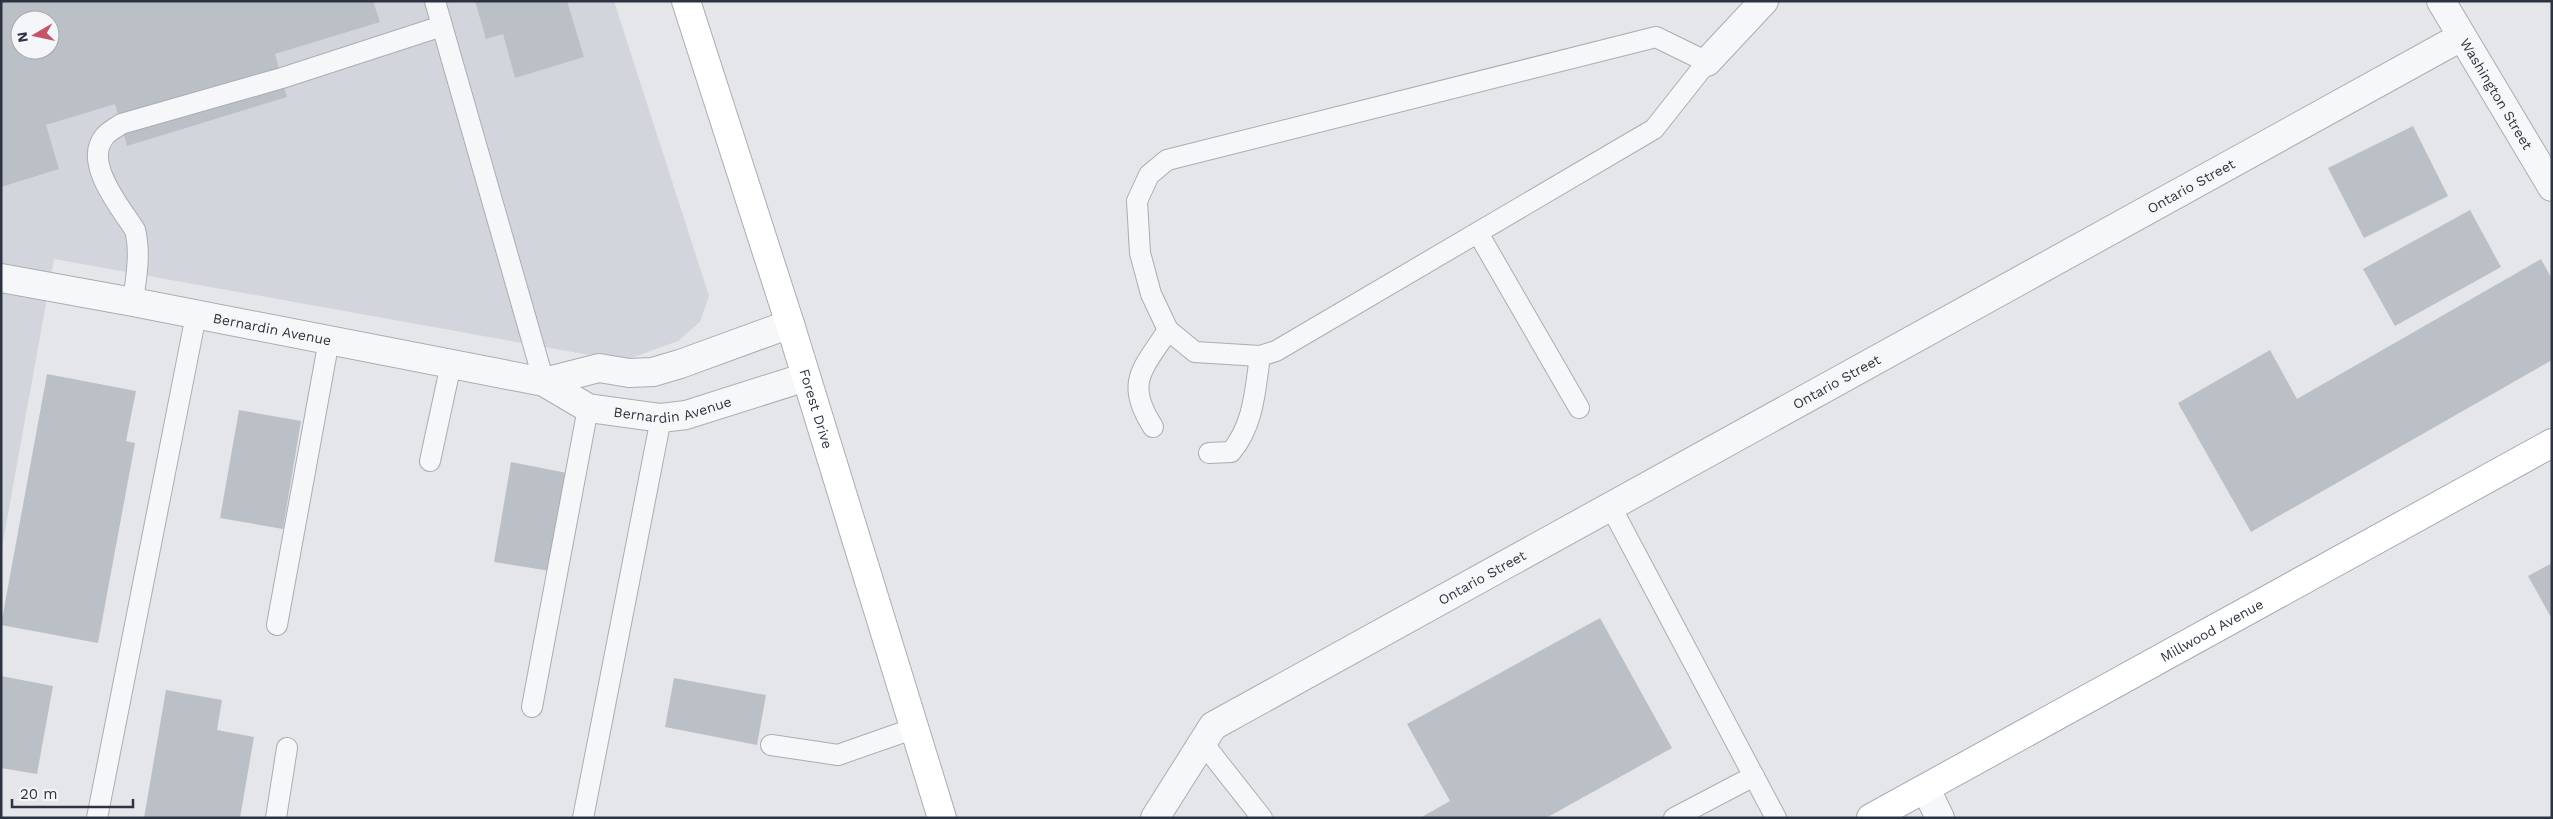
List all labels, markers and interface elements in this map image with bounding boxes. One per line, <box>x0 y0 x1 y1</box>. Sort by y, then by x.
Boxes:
north arrow <box>10 10 60 60</box>
text: N <box>13 31 31 43</box>
street label: Washington Street <box>2457 35 2536 152</box>
street label: Ontario Street <box>2144 155 2238 217</box>
street label: Bernardin Avenue <box>212 310 333 348</box>
street label: Ontario Street <box>1790 351 1883 412</box>
street label: Forest Drive <box>796 367 836 451</box>
street label: Bernardin Avenue <box>613 393 733 426</box>
street label: Ontario Street <box>1435 547 1529 608</box>
street label: Millwood Avenue <box>2158 596 2266 665</box>
scale bar <box>12 776 134 808</box>
text: 20 m <box>20 785 58 803</box>

